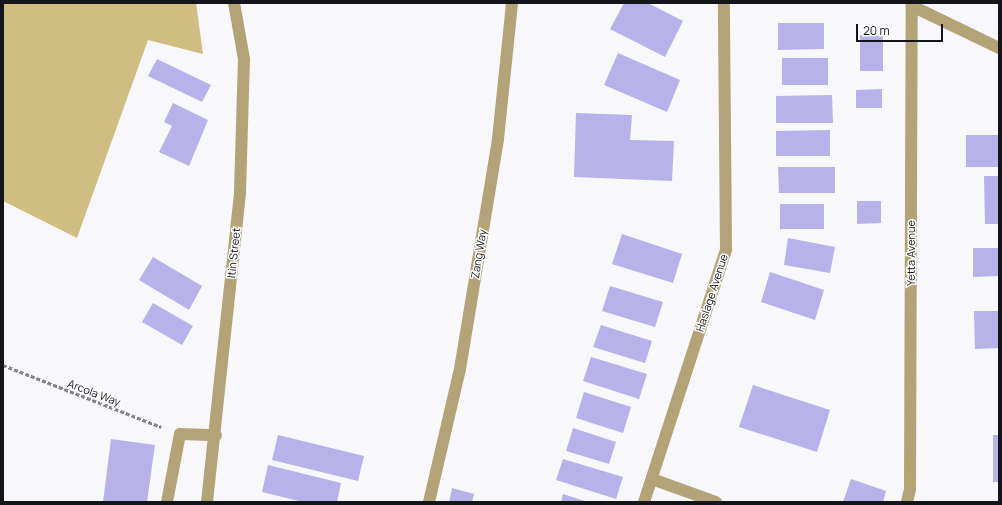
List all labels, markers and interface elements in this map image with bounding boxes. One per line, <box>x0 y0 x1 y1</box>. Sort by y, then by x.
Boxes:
scale bar <box>858 16 945 42</box>
text: 20 m <box>863 22 890 39</box>
street label: Yetta Avenue <box>904 220 918 286</box>
street label: Itin Street <box>225 227 243 279</box>
street label: Zang Way <box>469 229 489 279</box>
street label: Haslage Avenue <box>693 252 731 334</box>
street label: Arcola Way <box>66 377 122 409</box>

